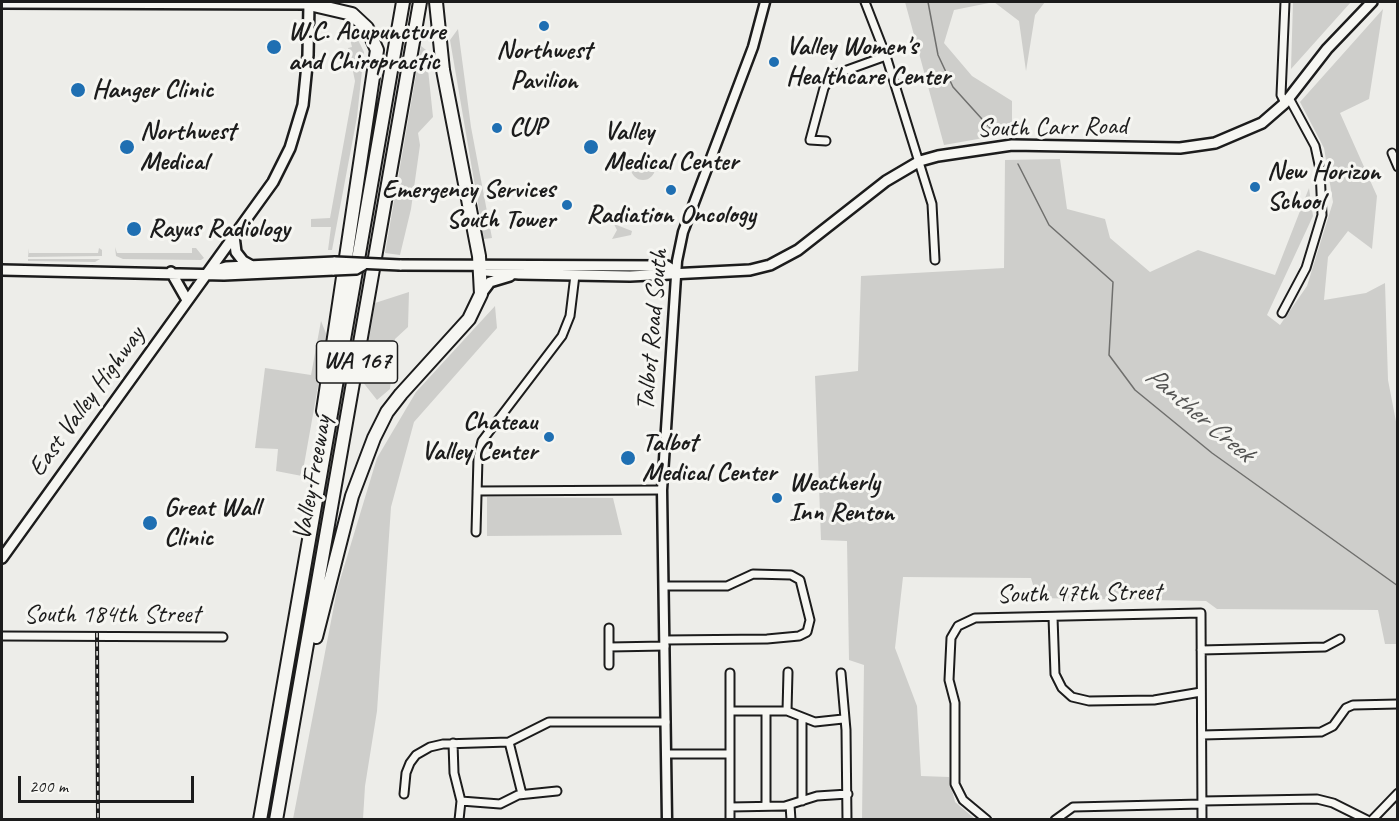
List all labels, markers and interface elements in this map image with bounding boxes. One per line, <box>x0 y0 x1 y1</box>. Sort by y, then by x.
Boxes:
place label: W.C. Acupuncture and Chiropractic <box>288 16 445 77</box>
marker: Northwest Pavilion <box>537 19 551 33</box>
place label: Valley Women's Healthcare Center <box>786 31 950 92</box>
place label: Northwest Pavilion <box>496 35 592 96</box>
marker: W.C. Acupuncture and Chiropractic <box>265 38 283 56</box>
marker: Valley Women's Healthcare Center <box>767 55 781 69</box>
place label: Hanger Clinic <box>92 74 213 106</box>
marker: Hanger Clinic <box>69 81 87 99</box>
street label: South Carr Road <box>977 111 1127 145</box>
place label: CUP <box>509 112 546 144</box>
place label: Northwest Medical <box>140 116 235 178</box>
place label: Valley Medical Center <box>604 116 738 178</box>
marker: CUP <box>490 121 504 135</box>
marker: Northwest Medical <box>118 138 136 156</box>
marker: Valley Medical Center <box>582 138 600 156</box>
place label: New Horizon School <box>1267 156 1380 218</box>
place label: Emergency Services South Tower <box>382 174 555 236</box>
marker: New Horizon School <box>1248 180 1262 194</box>
marker: Radiation Oncology <box>664 183 678 197</box>
marker: Emergency Services South Tower <box>560 198 574 212</box>
place label: Radiation Oncology <box>586 199 756 231</box>
place label: Rayus Radiology <box>148 213 290 245</box>
marker: Rayus Radiology <box>125 220 143 238</box>
street label: Talbot Road South <box>630 248 676 412</box>
street label: East Valley Highway <box>22 321 152 483</box>
road number: WA 167 <box>316 341 398 383</box>
water label: Panther Creek <box>1138 360 1260 470</box>
place label: Chateau Valley Center <box>421 406 537 467</box>
street label: Valley Freeway <box>287 413 339 543</box>
place label: Talbot Medical Center <box>642 427 776 488</box>
marker: Chateau Valley Center <box>542 430 556 444</box>
marker: Talbot Medical Center <box>619 449 637 467</box>
place label: Weatherly Inn Renton <box>789 467 894 528</box>
marker: Weatherly Inn Renton <box>770 491 784 505</box>
place label: Great Wall Clinic <box>164 492 260 554</box>
marker: Great Wall Clinic <box>141 514 159 532</box>
street label: South 47th Street <box>996 577 1162 611</box>
street label: South 184th Street <box>24 599 200 631</box>
scale bar <box>21 764 196 802</box>
text: 200 m <box>29 775 68 797</box>

